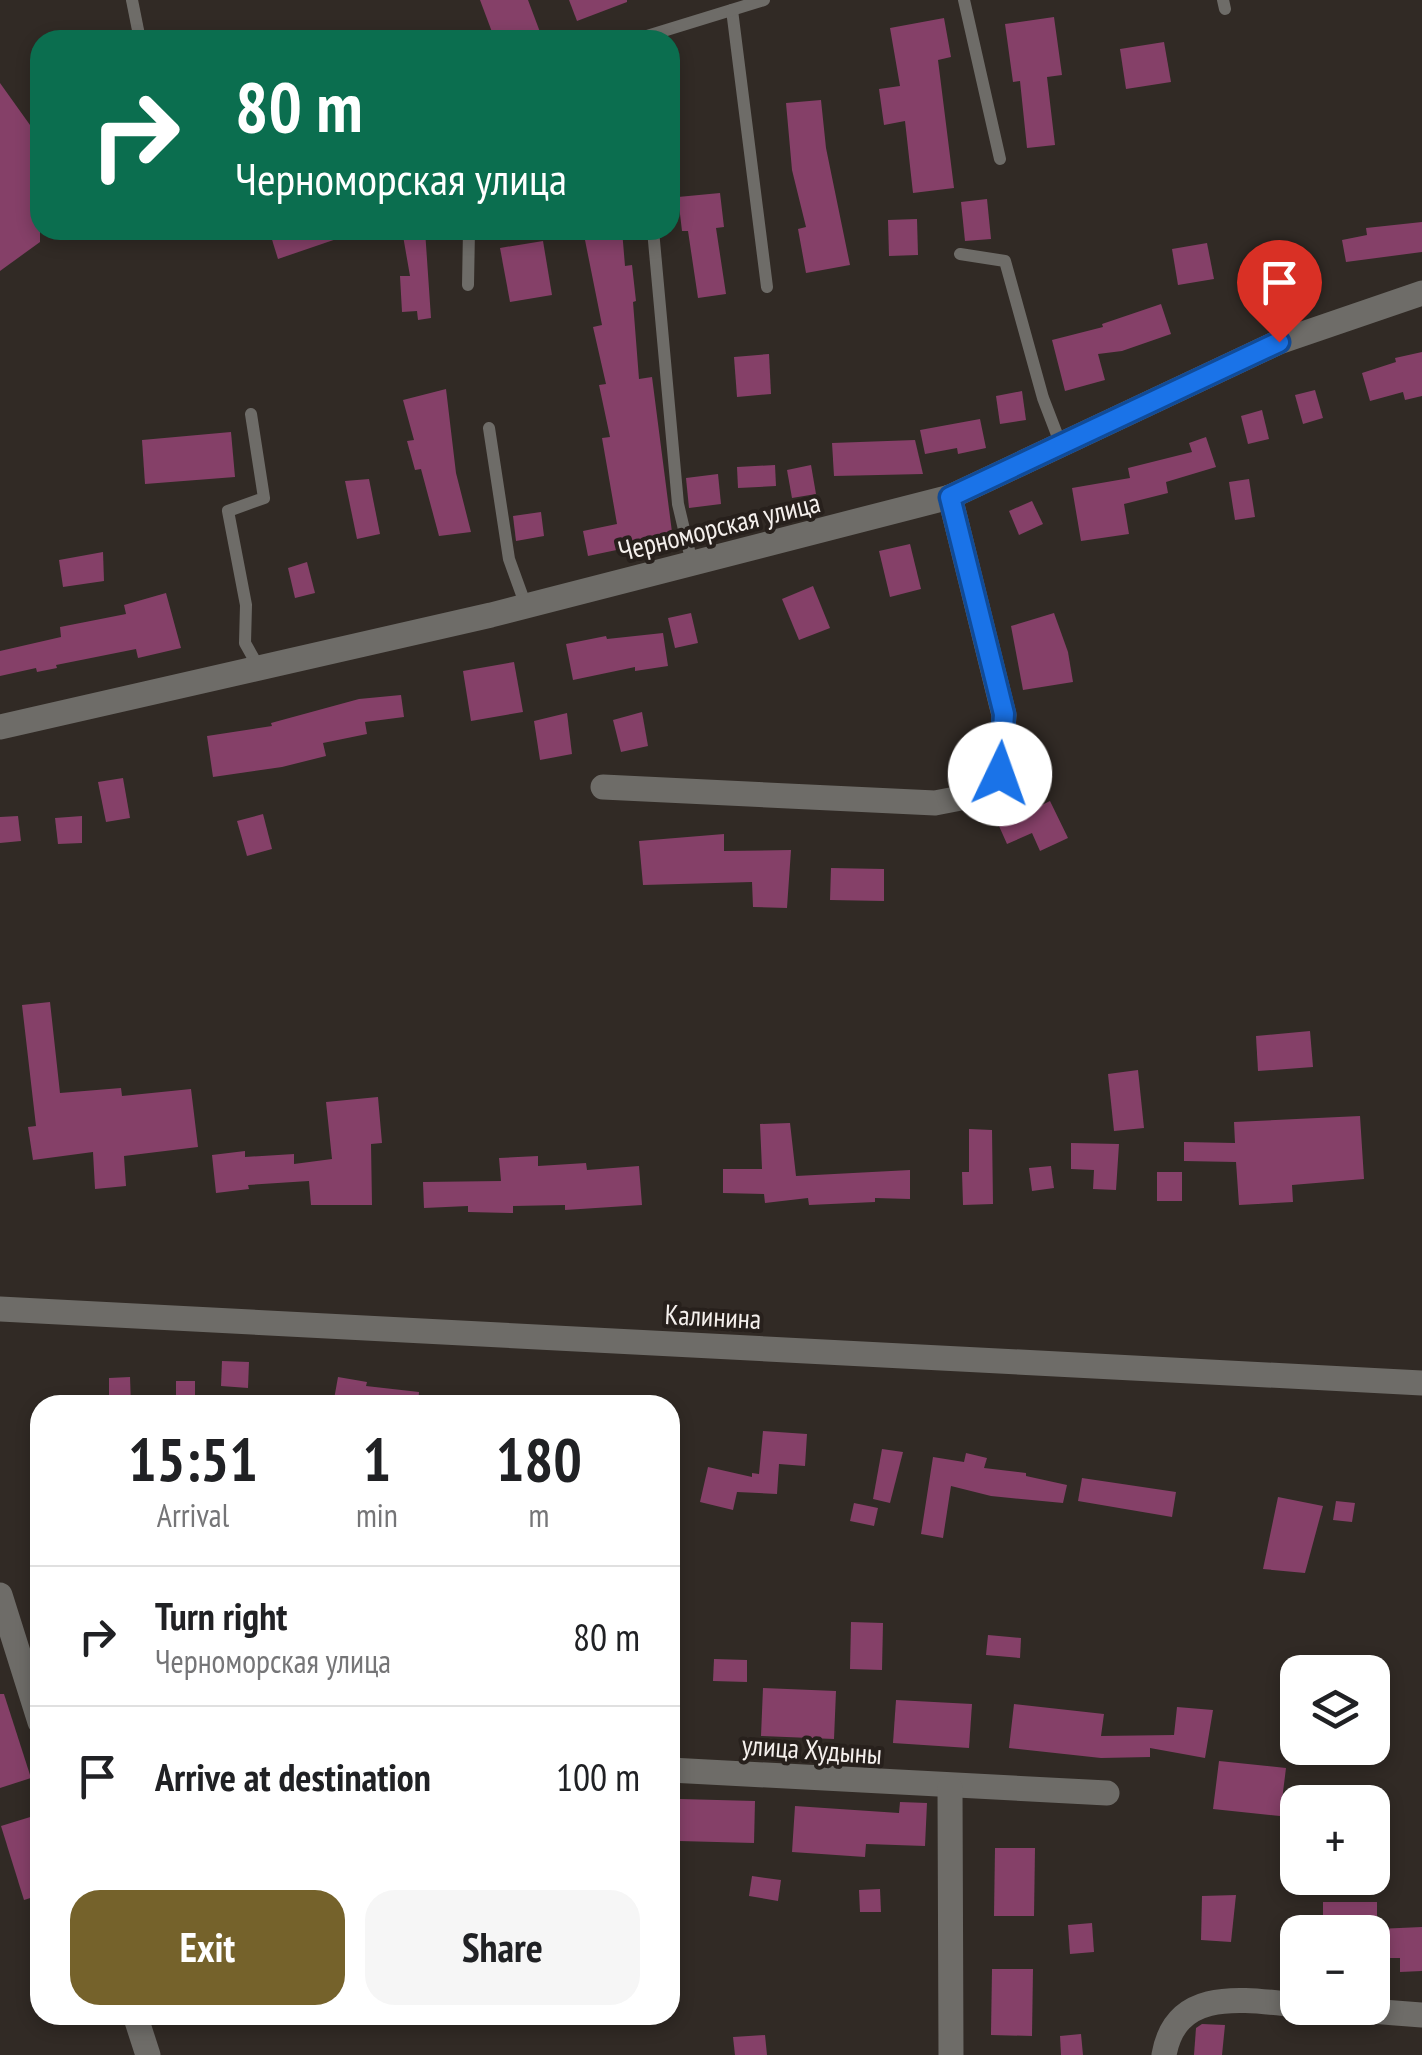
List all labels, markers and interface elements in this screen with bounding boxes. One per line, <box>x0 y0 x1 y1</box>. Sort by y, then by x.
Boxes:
text: 80 m <box>235 61 363 151</box>
icon: right <box>70 70 200 200</box>
text: Черноморская улица <box>235 149 567 207</box>
pin <box>1237 240 1322 343</box>
icon: arrive <box>1252 255 1307 310</box>
street label: Черноморская улица <box>614 483 824 569</box>
position arrow <box>948 722 1052 826</box>
street label: Калинина <box>664 1295 762 1337</box>
text: 15:51 <box>128 1420 258 1498</box>
text: 1 <box>363 1420 391 1498</box>
text: 180 <box>496 1420 582 1498</box>
text: Arrival <box>157 1494 229 1536</box>
text: min <box>356 1494 398 1536</box>
text: m <box>528 1494 549 1536</box>
text: Turn right <box>155 1591 287 1640</box>
icon: right <box>70 1609 125 1664</box>
text: 80 m <box>573 1612 640 1661</box>
text: Черноморская улица <box>155 1640 391 1682</box>
map controls <box>1280 1655 1390 2025</box>
button: layers <box>1280 1655 1390 1765</box>
street label: улица Худыны <box>741 1726 883 1772</box>
icon: arrive <box>70 1749 125 1804</box>
text: Arrive at destination <box>155 1752 431 1801</box>
text: 100 m <box>556 1752 640 1801</box>
button: + <box>1280 1785 1390 1895</box>
button: Exit <box>70 1890 345 2005</box>
button: Share <box>365 1890 640 2005</box>
button: − <box>1280 1915 1390 2025</box>

